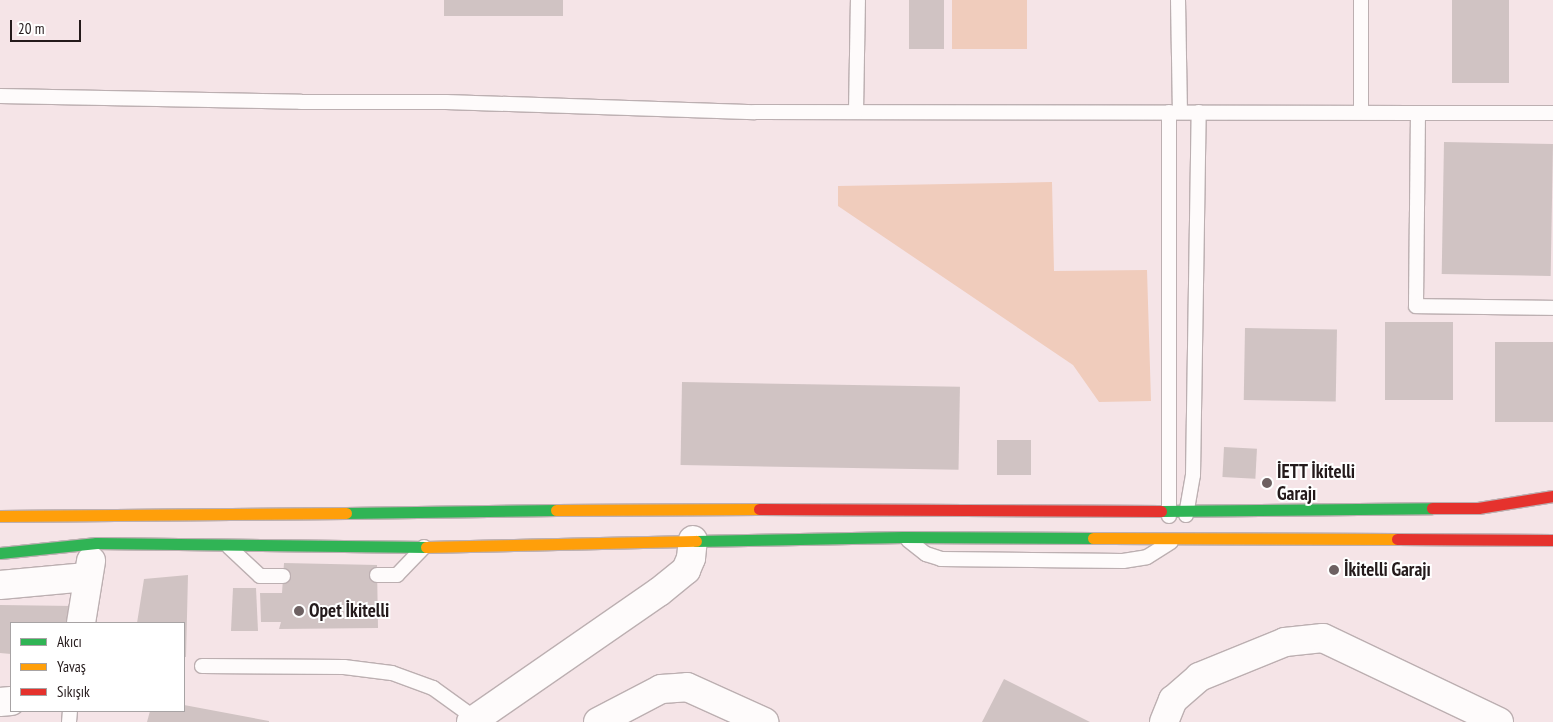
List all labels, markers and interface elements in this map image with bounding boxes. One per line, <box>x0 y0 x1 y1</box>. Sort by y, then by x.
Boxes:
scale bar <box>12 10 84 42</box>
text: 20 m <box>18 19 44 38</box>
place label: İETT İkitelli Garajı <box>1277 461 1356 505</box>
marker: İETT İkitelli Garajı <box>1261 477 1273 489</box>
place label: İkitelli Garajı <box>1344 559 1431 581</box>
marker: İkitelli Garajı <box>1328 564 1340 576</box>
place label: Opet İkitelli <box>309 600 389 622</box>
marker: Opet İkitelli <box>293 605 305 617</box>
legend <box>10 622 185 712</box>
text: Akıcı <box>57 632 82 651</box>
text: Yavaş <box>57 657 86 676</box>
text: Sıkışık <box>57 682 90 701</box>

